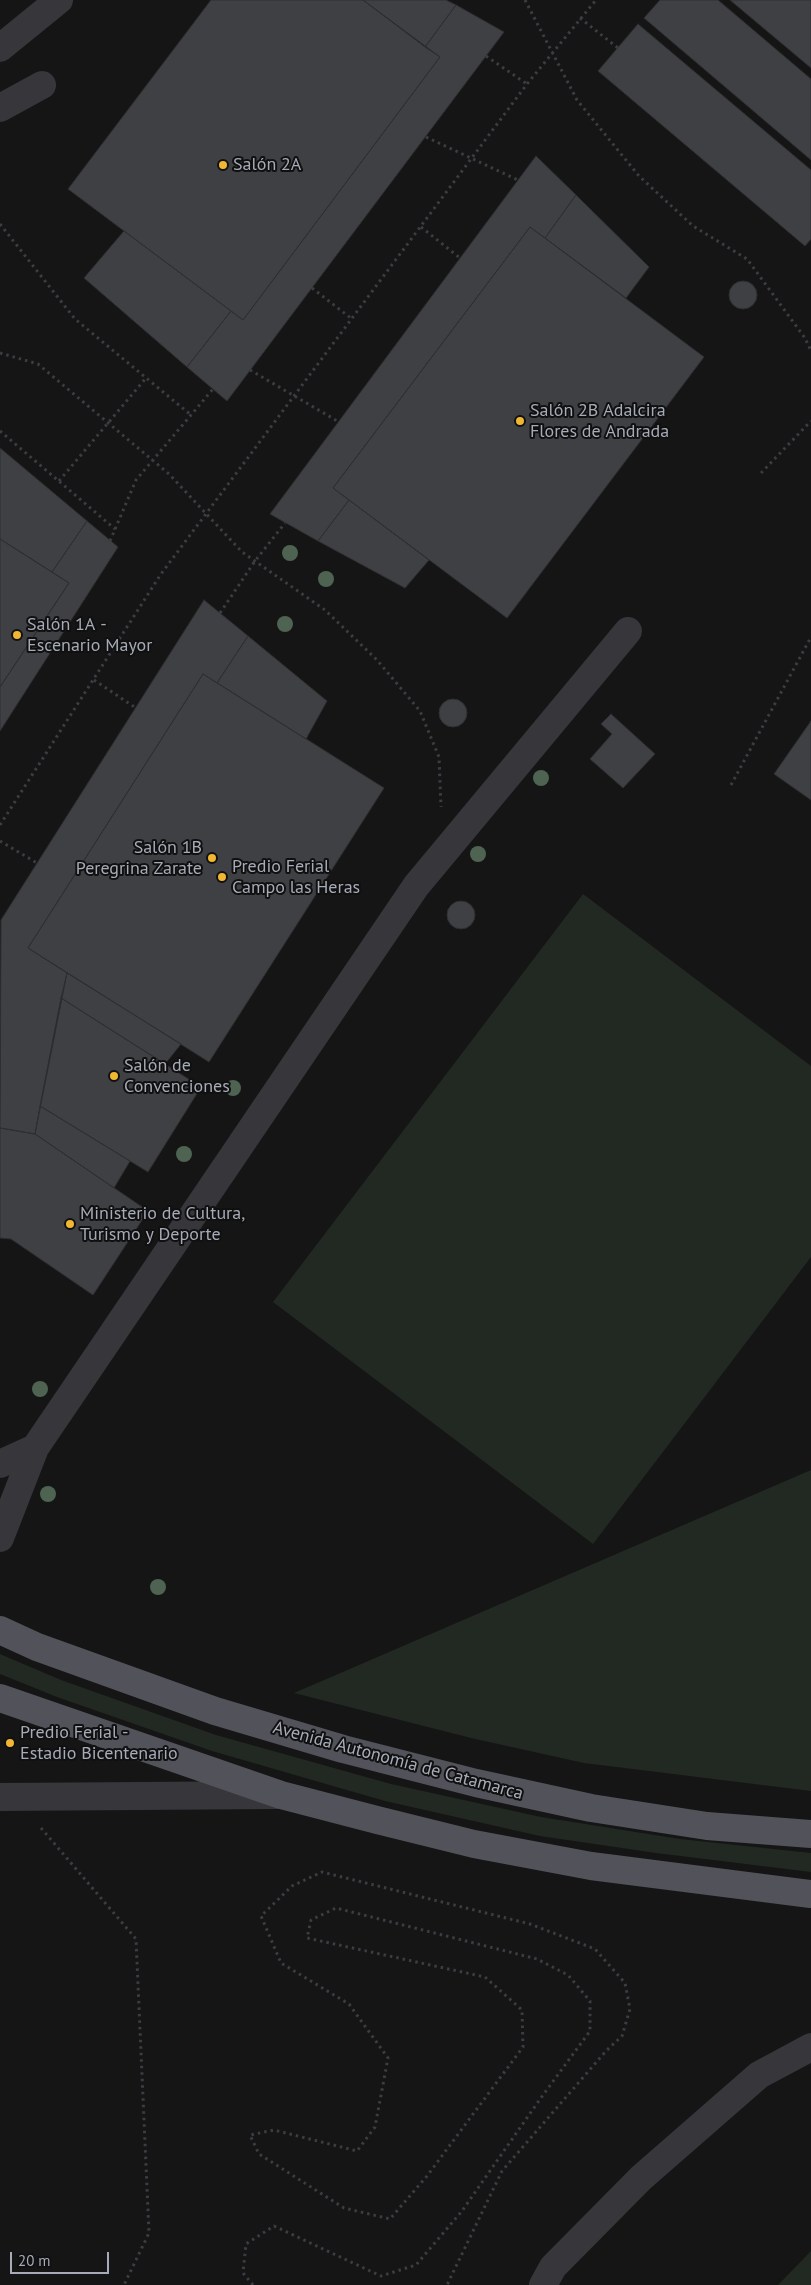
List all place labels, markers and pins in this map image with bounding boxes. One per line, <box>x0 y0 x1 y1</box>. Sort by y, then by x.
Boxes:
place label: Salón 2A <box>233 154 301 176</box>
marker: Salón 2A <box>217 159 229 171</box>
place label: Salón 2B Adalcira Flores de Andrada <box>530 400 669 442</box>
marker: Salón 2B Adalcira Flores de Andrada <box>514 415 526 427</box>
place label: Salón 1A - Escenario Mayor <box>27 614 152 656</box>
marker: Salón 1A - Escenario Mayor <box>11 629 23 641</box>
place label: Salón 1B Peregrina Zarate <box>76 837 202 880</box>
marker: Salón 1B Peregrina Zarate <box>206 852 218 864</box>
place label: Predio Ferial Campo las Heras <box>232 856 360 899</box>
marker: Predio Ferial Campo las Heras <box>216 871 228 883</box>
place label: Salón de Convenciones <box>124 1055 230 1098</box>
marker: Salón de Convenciones <box>108 1070 120 1082</box>
place label: Ministerio de Cultura, Turismo y Deporte <box>80 1203 245 1246</box>
marker: Ministerio de Cultura, Turismo y Deporte <box>64 1218 76 1230</box>
place label: Predio Ferial - Estadio Bicentenario <box>20 1722 178 1765</box>
marker: Predio Ferial - Estadio Bicentenario <box>4 1737 16 1749</box>

